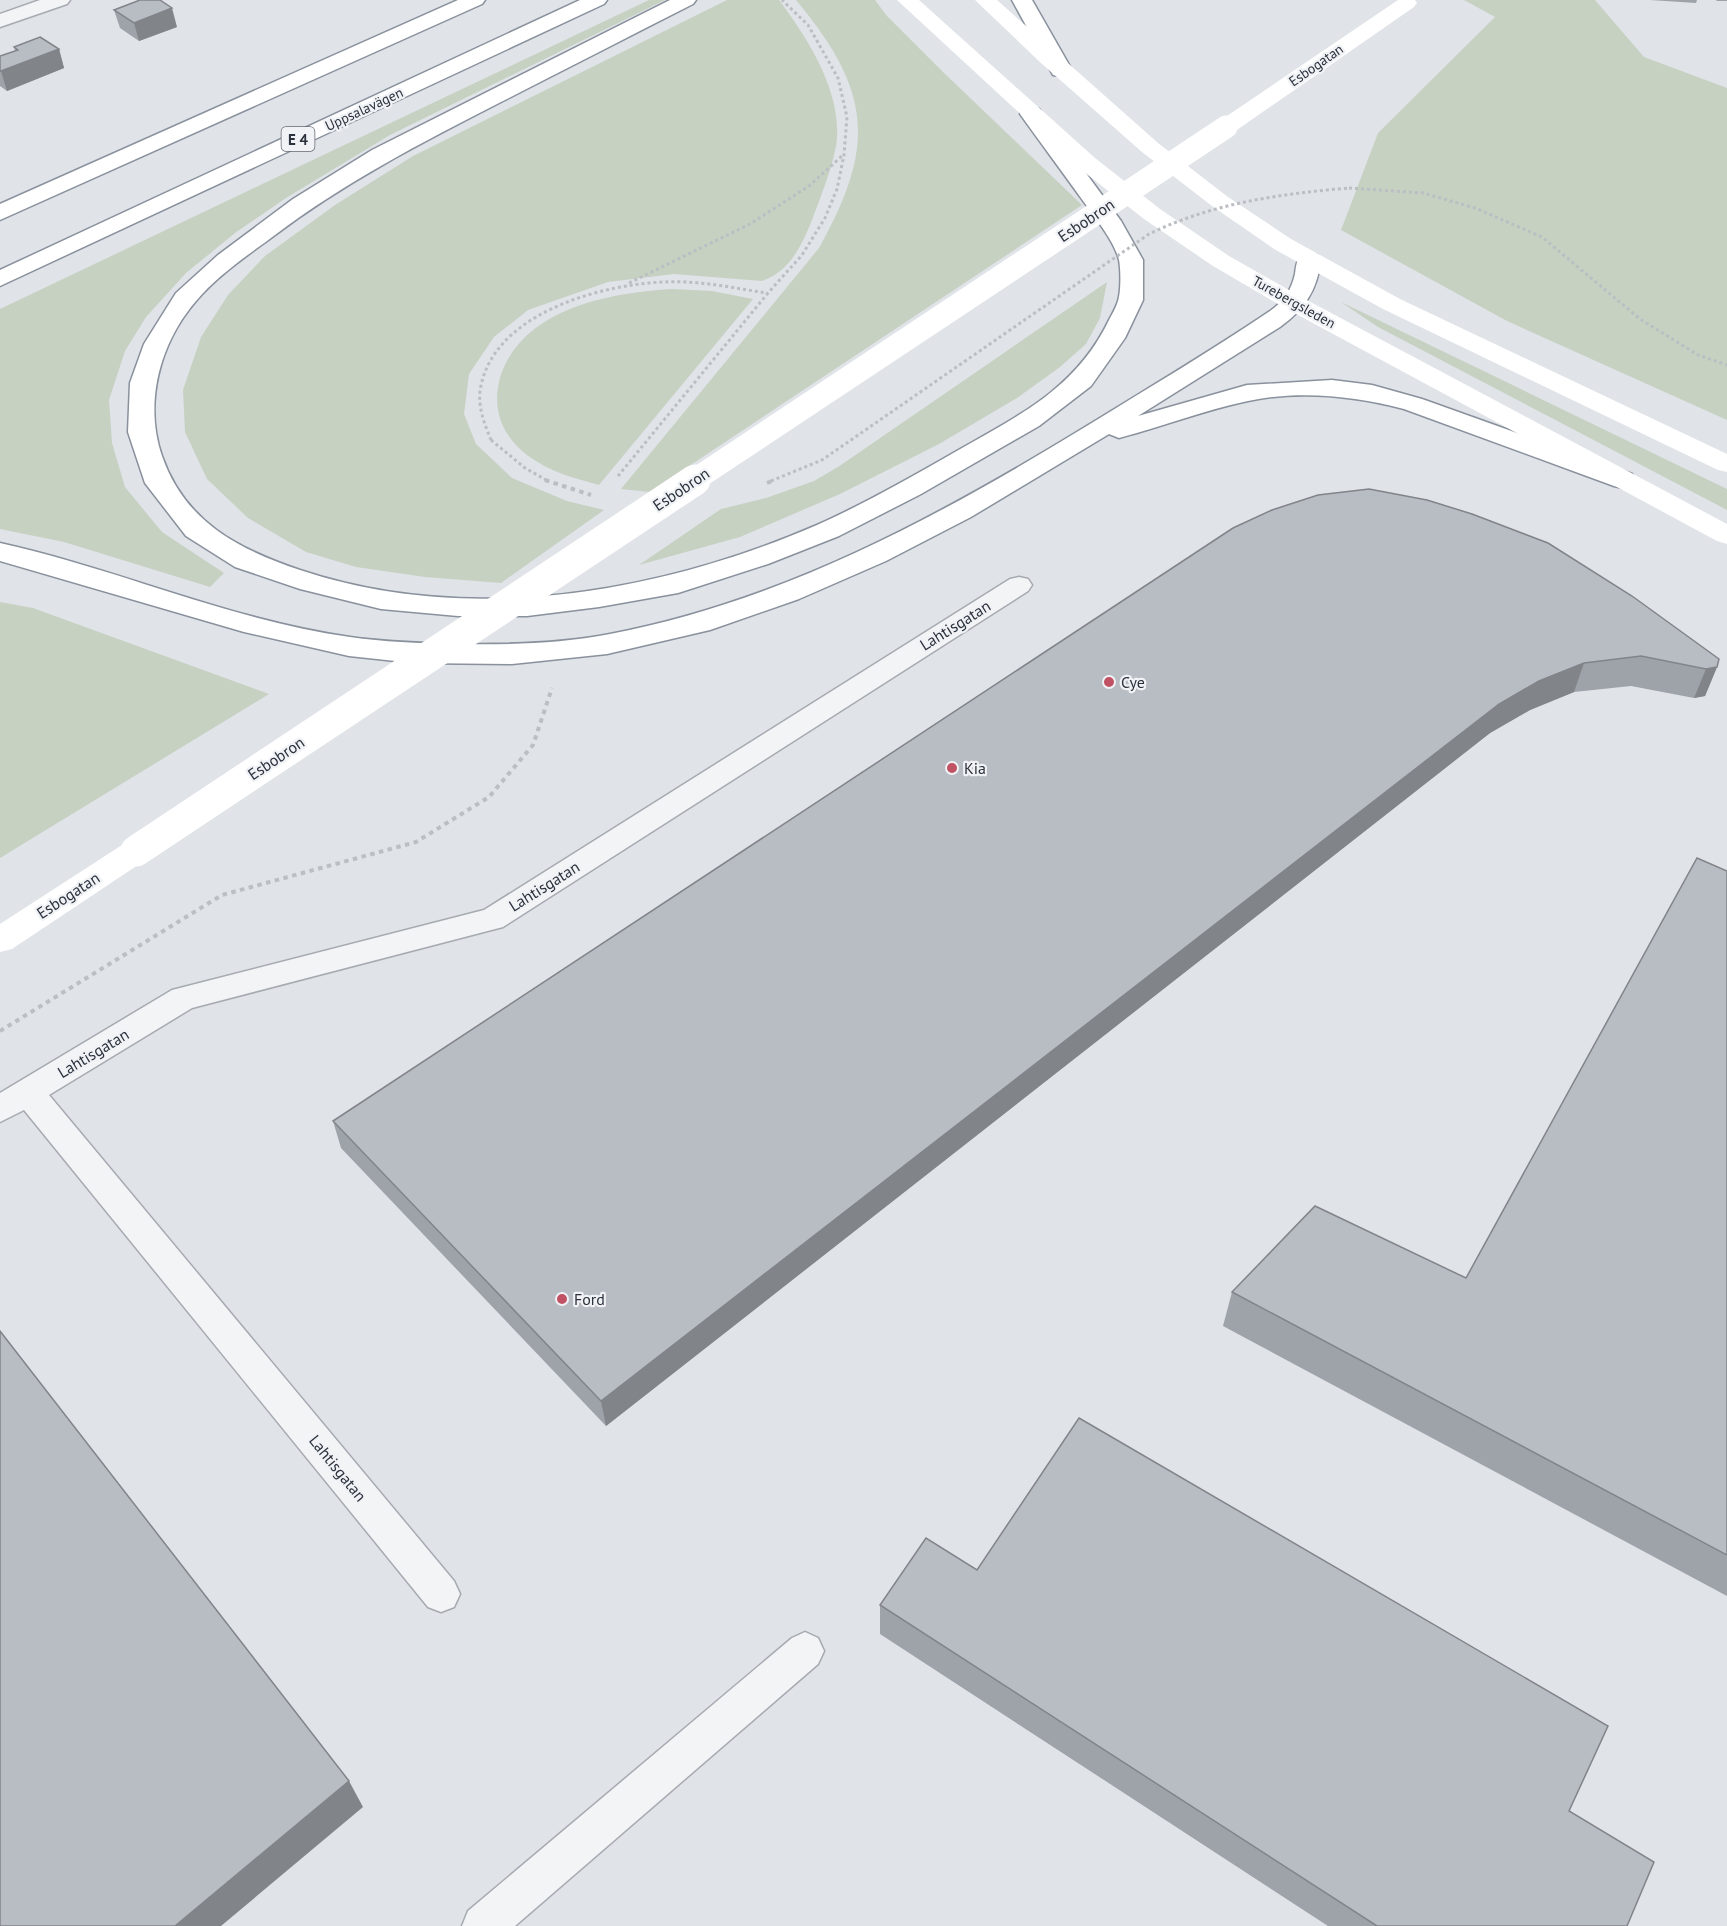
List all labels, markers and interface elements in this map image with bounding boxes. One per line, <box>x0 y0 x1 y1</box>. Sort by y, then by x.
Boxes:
street label: Esbogatan <box>1285 40 1347 90</box>
street label: Uppsalavägen <box>322 83 406 135</box>
road number: E 4 <box>282 127 314 151</box>
street label: Esbobron <box>1054 194 1118 246</box>
street label: Turebergsleden <box>1249 272 1339 332</box>
street label: Esbobron <box>649 463 713 515</box>
street label: Lahtisgatan <box>916 595 994 655</box>
place label: Cye <box>1121 672 1145 692</box>
marker: Cye <box>1102 675 1116 689</box>
street label: Esbobron <box>244 732 308 784</box>
place label: Kia <box>964 758 986 778</box>
marker: Kia <box>945 761 959 775</box>
street label: Lahtisgatan <box>505 856 583 916</box>
street label: Esbogatan <box>33 867 103 923</box>
street label: Lahtisgatan <box>54 1024 132 1082</box>
place label: Ford <box>574 1289 605 1309</box>
marker: Ford <box>555 1292 569 1306</box>
street label: Lahtisgatan <box>305 1431 371 1505</box>

